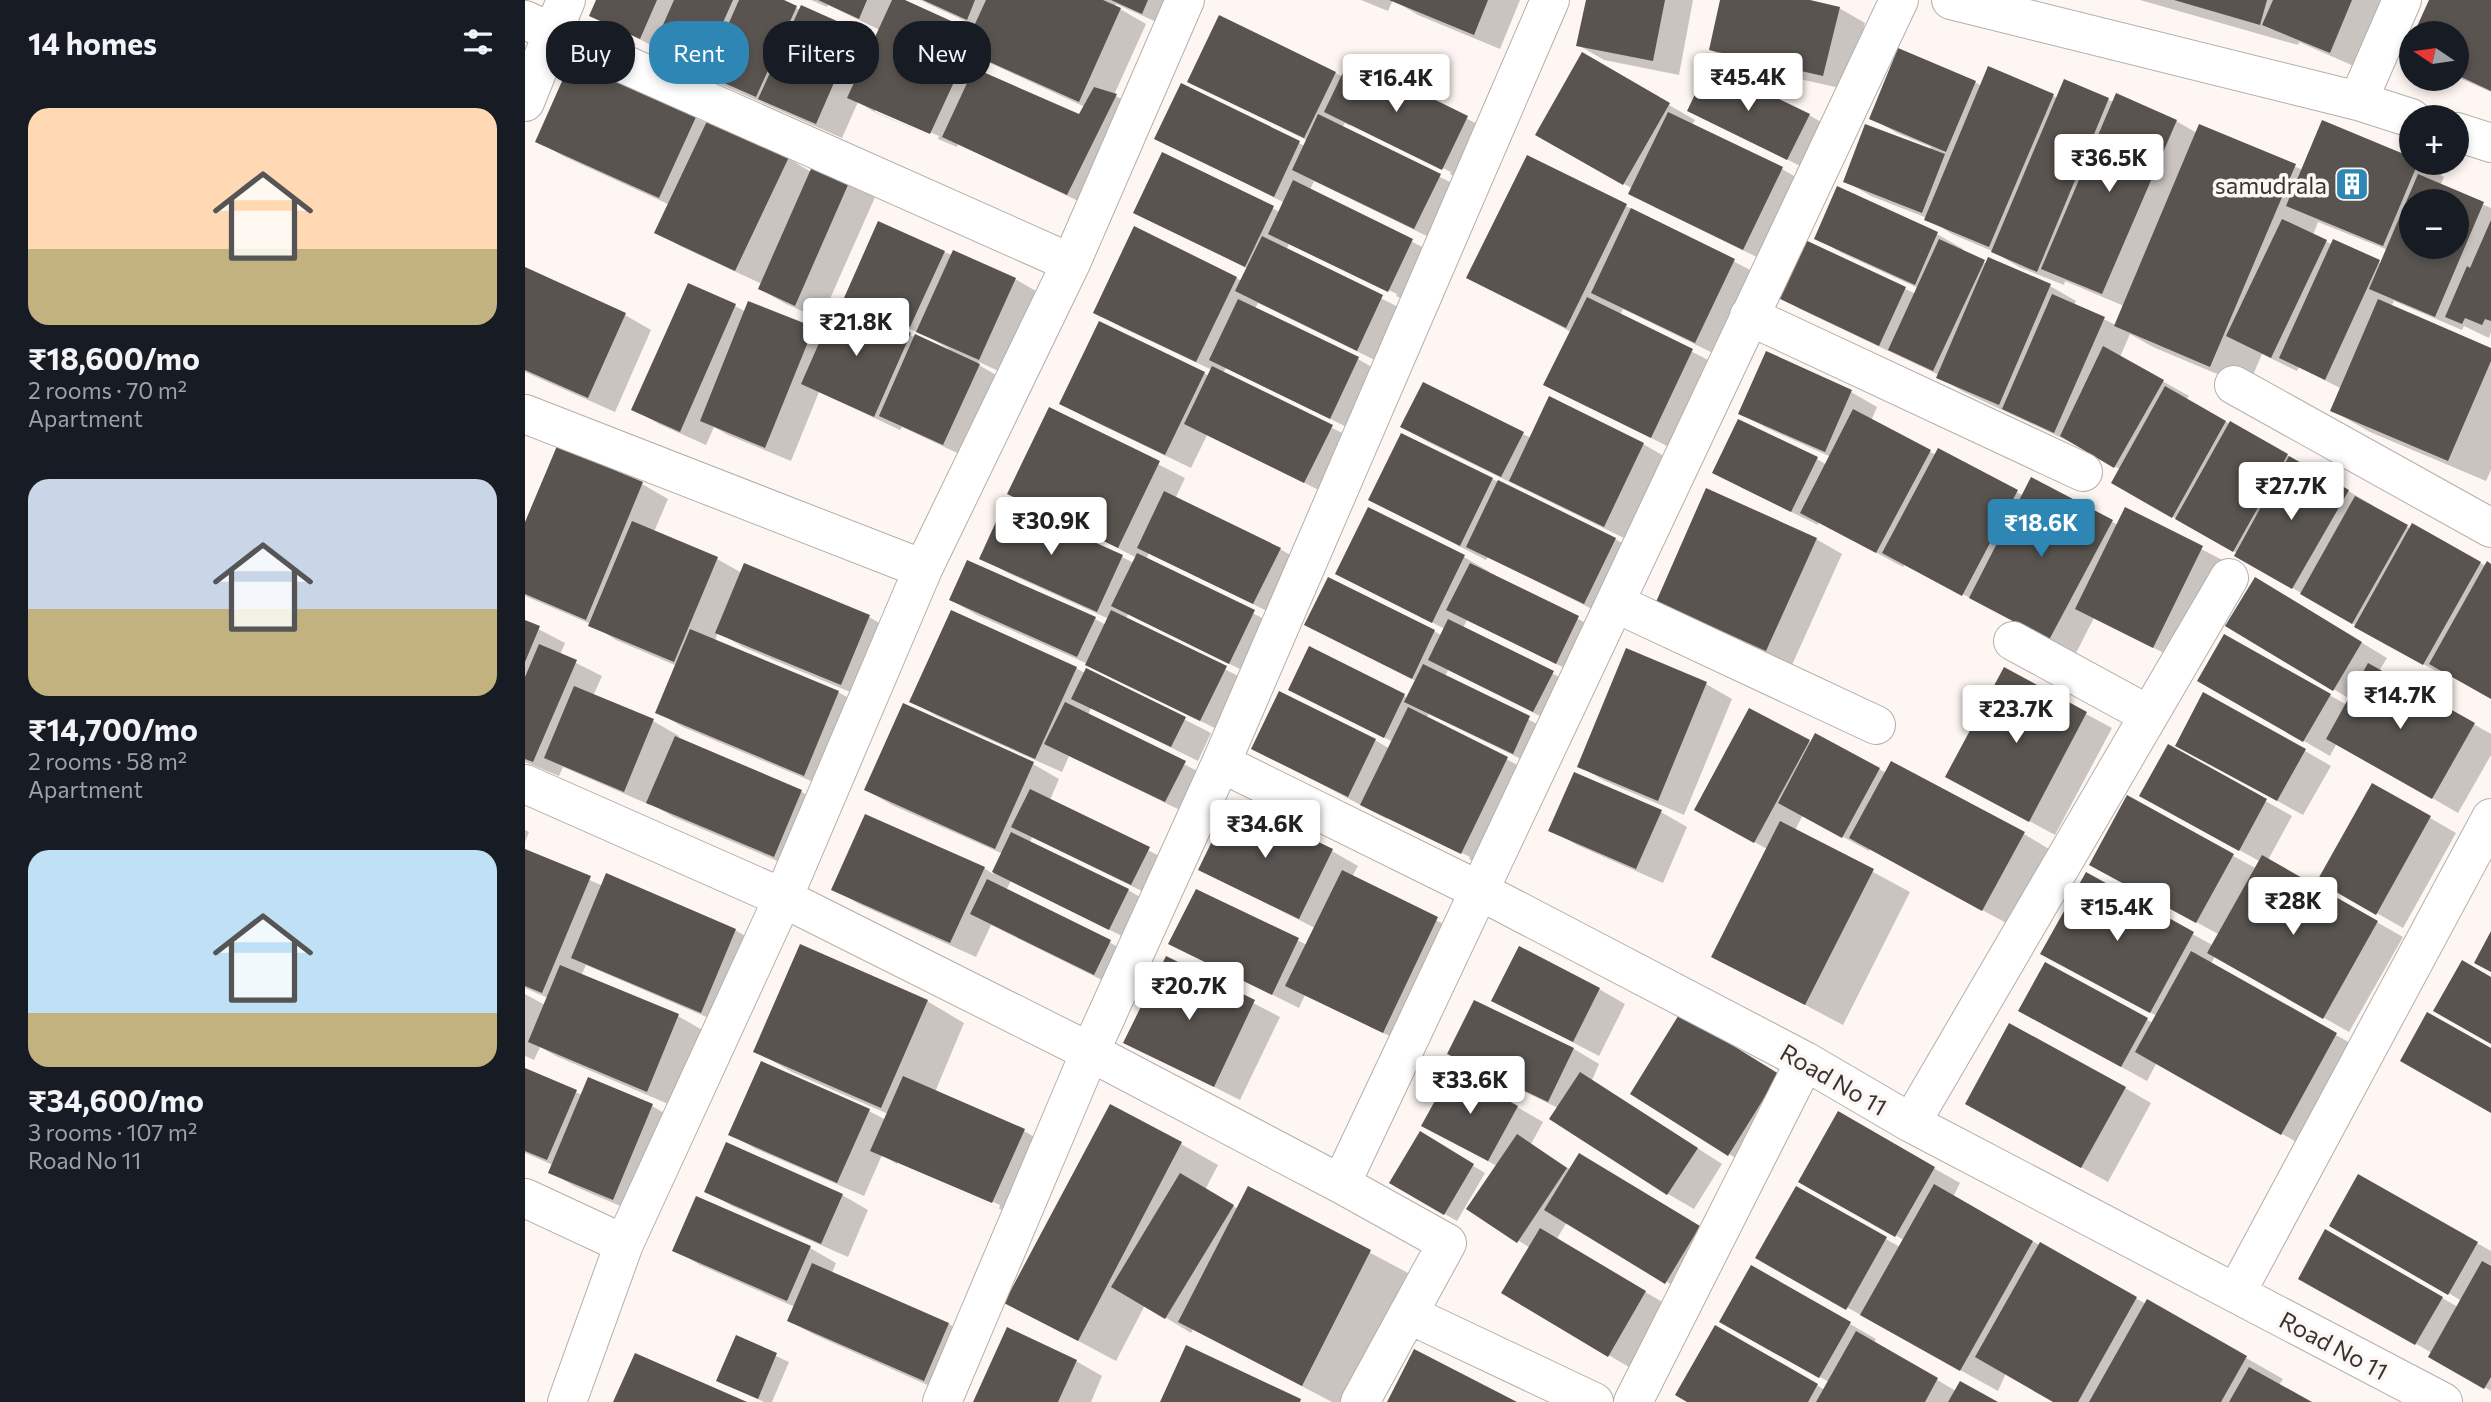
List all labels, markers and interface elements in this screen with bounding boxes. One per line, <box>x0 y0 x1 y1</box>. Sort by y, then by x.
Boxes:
chip: Buy <box>546 21 635 84</box>
chip: Rent <box>649 21 749 84</box>
chip: Filters <box>763 21 879 84</box>
chip: New <box>893 21 991 84</box>
north arrow <box>2399 21 2469 91</box>
map controls <box>2399 21 2469 259</box>
icon: filters <box>459 23 497 61</box>
text: 14 homes <box>28 24 157 61</box>
pin: ₹16.4K <box>1339 54 1453 114</box>
pin: ₹45.4K <box>1691 54 1805 113</box>
text: ₹45.4K <box>1710 62 1786 90</box>
text: ₹16.4K <box>1359 63 1433 91</box>
button: + <box>2399 105 2469 175</box>
pin: ₹36.5K <box>2052 134 2166 194</box>
text: ₹36.5K <box>2070 143 2148 171</box>
icon: home <box>200 153 326 279</box>
building icon: samudrala <box>2333 165 2371 203</box>
place label: samudrala <box>2215 170 2327 199</box>
button: − <box>2399 189 2469 259</box>
pin: ₹21.8K <box>799 298 913 358</box>
text: ₹21.8K <box>819 307 893 335</box>
text: ₹18,600/mo <box>28 339 200 376</box>
text: 2 rooms · 70 m² <box>28 376 187 404</box>
text: Apartment <box>28 404 143 432</box>
pin: ₹27.7K <box>2234 462 2348 522</box>
text: ₹27.7K <box>2255 471 2327 499</box>
pin: ₹30.9K <box>994 498 1108 557</box>
pin: ₹18.6K <box>1984 500 2098 559</box>
text: ₹30.9K <box>1012 506 1090 534</box>
text: ₹18.6K <box>2004 508 2078 536</box>
icon: home <box>200 524 326 650</box>
pin: ₹14.7K <box>2343 672 2457 731</box>
text: ₹14.7K <box>2363 680 2437 708</box>
pin: ₹23.7K <box>1959 686 2073 745</box>
text: ₹23.7K <box>1979 694 2053 722</box>
text: ₹14,700/mo <box>28 710 198 747</box>
text: 2 rooms · 58 m² <box>28 747 187 775</box>
text: Apartment <box>28 775 143 803</box>
pin: ₹34.6K <box>1208 800 1322 860</box>
text: ₹34.6K <box>1226 809 1304 837</box>
pin: ₹28K <box>2252 878 2334 937</box>
pin: ₹15.4K <box>2060 884 2174 943</box>
text: ₹28K <box>2264 886 2322 914</box>
text: ₹15.4K <box>2080 892 2154 920</box>
icon: home <box>200 895 326 1021</box>
pin: ₹20.7K <box>1132 962 1246 1022</box>
text: ₹20.7K <box>1151 971 1227 999</box>
street label: Road No 11 <box>1776 1037 1892 1121</box>
pin: ₹33.6K <box>1413 1056 1527 1116</box>
text: ₹33.6K <box>1432 1065 1508 1093</box>
text: ₹34,600/mo <box>28 1081 204 1118</box>
text: 3 rooms · 107 m² <box>28 1118 197 1146</box>
text: Road No 11 <box>28 1146 141 1174</box>
street label: Road No 11 <box>2275 1304 2393 1386</box>

